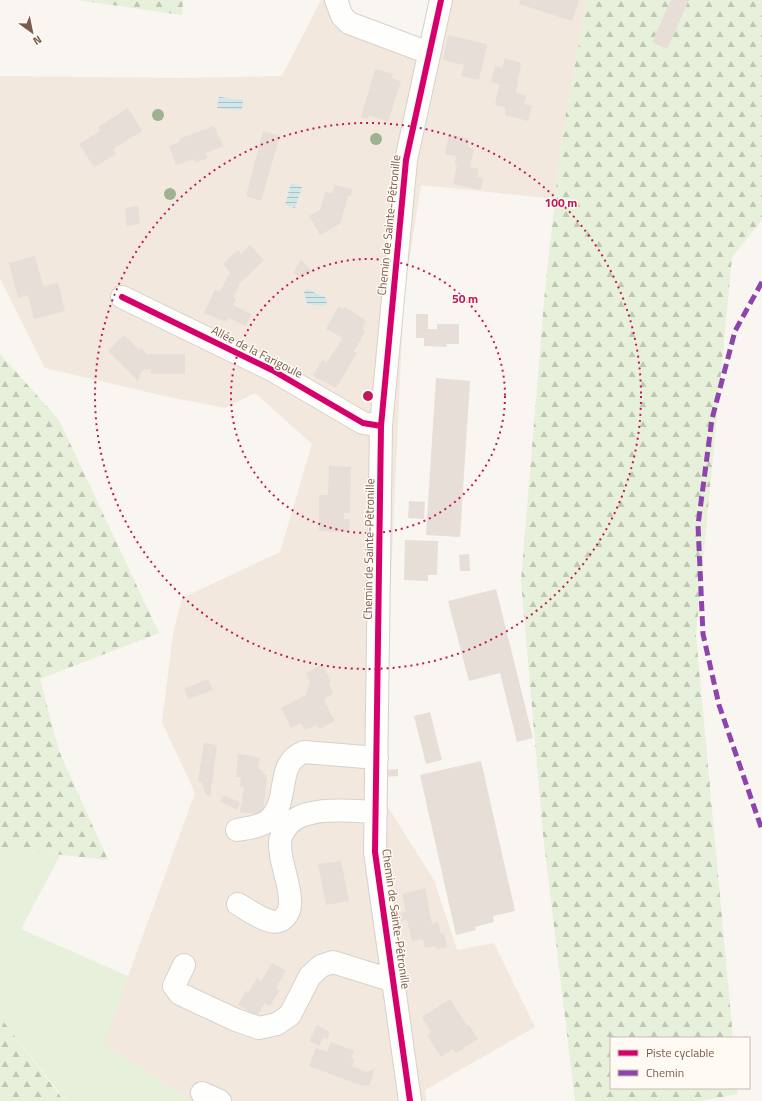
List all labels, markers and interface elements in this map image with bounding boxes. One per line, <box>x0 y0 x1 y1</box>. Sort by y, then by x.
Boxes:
north arrow <box>12 12 52 52</box>
text: N <box>30 32 45 49</box>
street label: Chemin de Sainte-Pétronille <box>372 154 405 296</box>
text: 100 m <box>545 193 577 212</box>
text: 50 m <box>452 289 478 308</box>
street label: Allée de la Farigoule <box>208 320 306 383</box>
centre of rings <box>361 389 375 403</box>
street label: Chemin de Sainte-Pétronille <box>358 478 379 620</box>
street label: Chemin de Sainte-Pétronille <box>377 848 416 990</box>
legend <box>610 1037 750 1089</box>
text: Piste cyclable <box>646 1043 714 1062</box>
text: Chemin <box>646 1063 684 1082</box>

